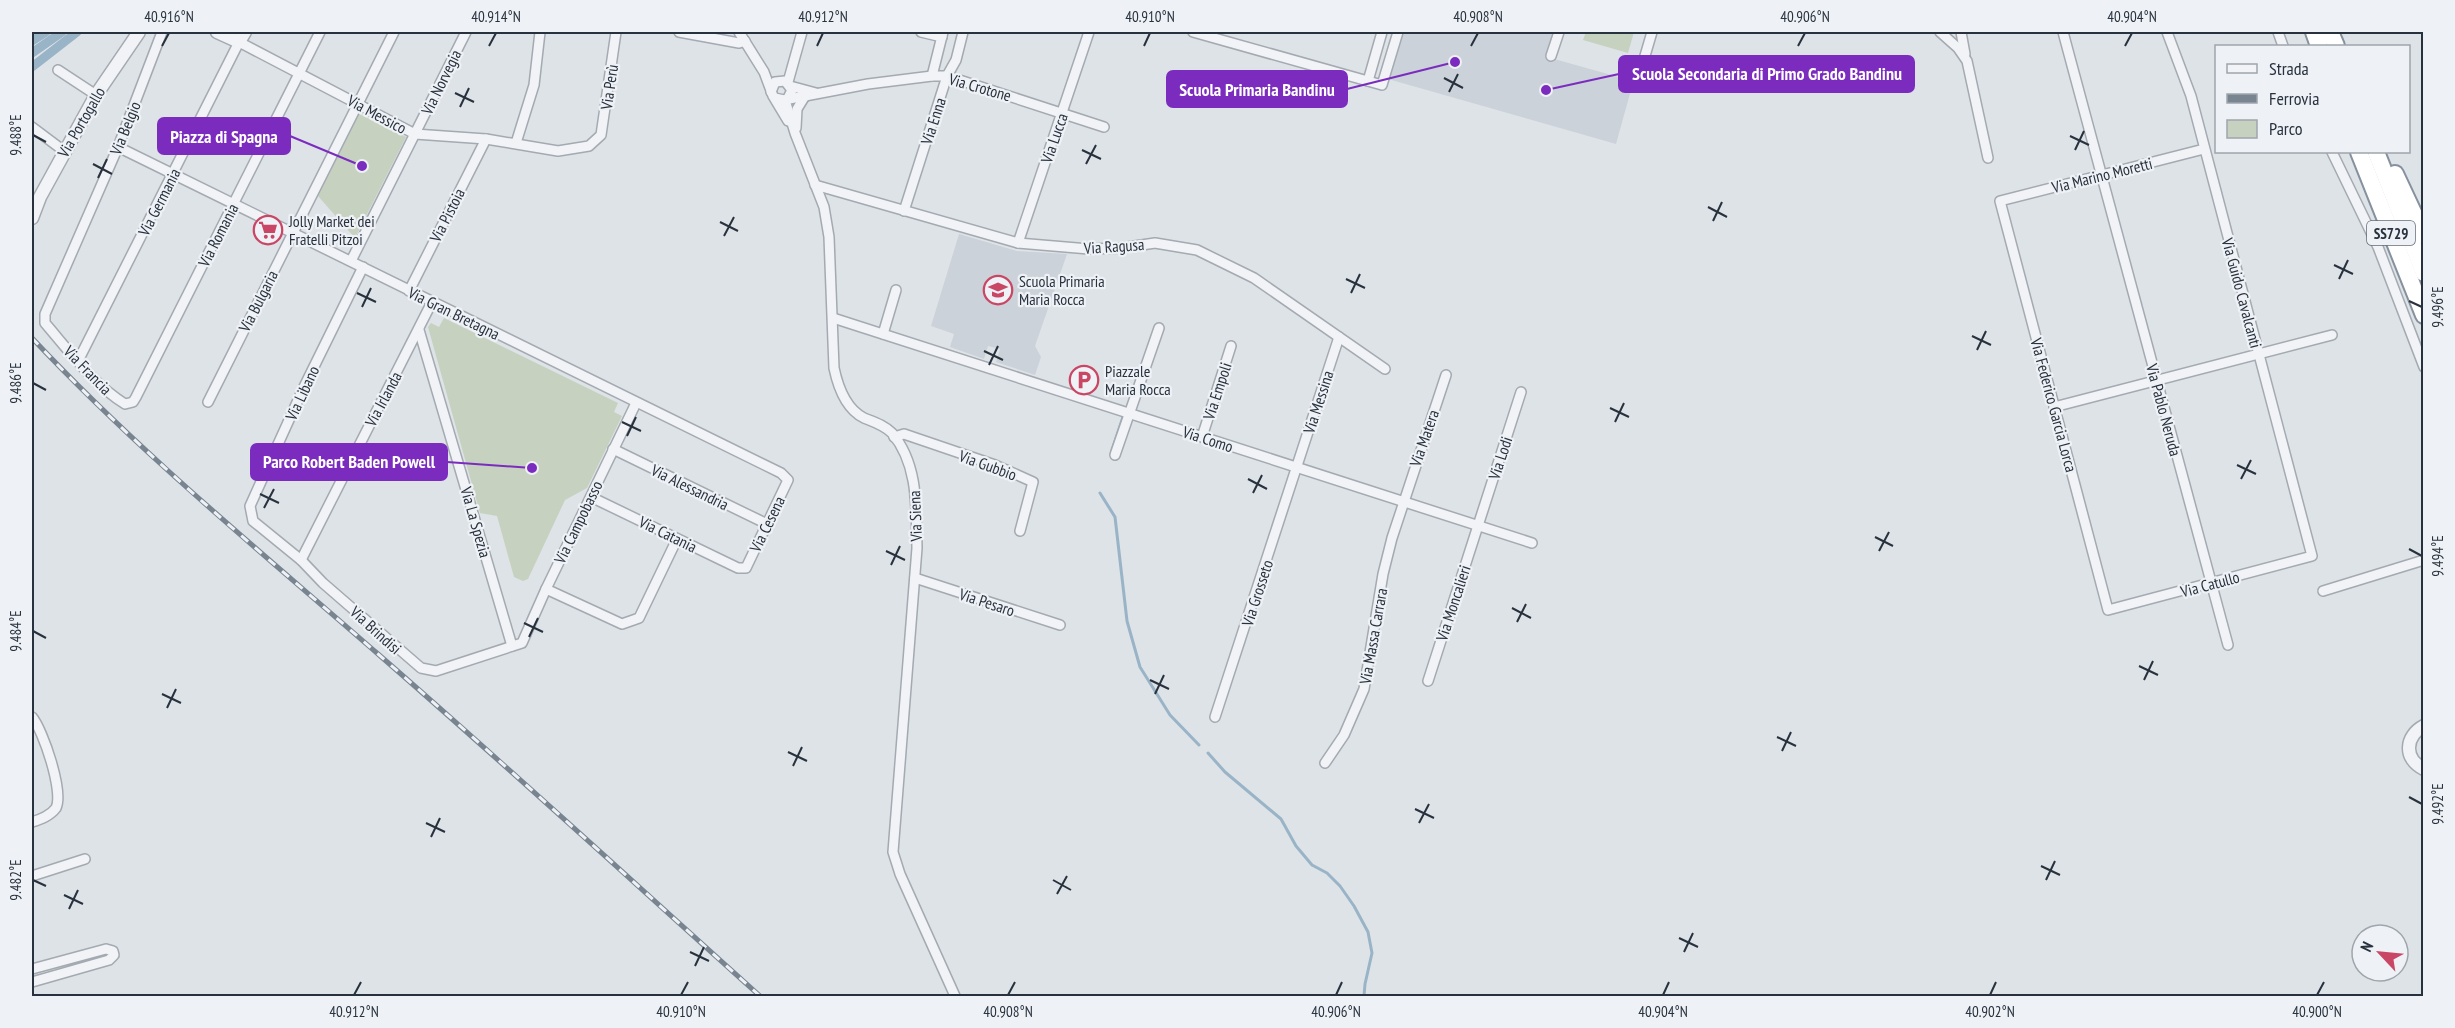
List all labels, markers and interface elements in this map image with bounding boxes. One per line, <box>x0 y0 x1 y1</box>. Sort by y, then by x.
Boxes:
text: 40.916°N <box>144 7 194 26</box>
text: 40.914°N <box>471 7 521 26</box>
text: 40.912°N <box>798 7 848 26</box>
text: 40.910°N <box>1125 7 1175 26</box>
text: 40.908°N <box>1453 7 1503 26</box>
text: 40.906°N <box>1780 7 1830 26</box>
text: 40.904°N <box>2107 7 2157 26</box>
legend <box>2215 45 2410 153</box>
street label: Via Norvegia <box>416 46 465 119</box>
callout: Scuola Secondaria di Primo Grado Bandinu <box>1619 56 1914 92</box>
text: Strada <box>2269 57 2309 80</box>
text: Scuola Secondaria di Primo Grado Bandinu <box>1632 62 1902 85</box>
street label: Via Perù <box>596 63 622 112</box>
street label: Via Crotone <box>946 68 1013 105</box>
callout: Scuola Primaria Bandinu <box>1167 71 1347 107</box>
text: Scuola Primaria Bandinu <box>1179 78 1335 101</box>
street label: Via Portogallo <box>52 83 109 162</box>
text: Ferrovia <box>2269 87 2319 110</box>
street label: Via Messico <box>343 90 410 138</box>
street label: Via Enna <box>916 95 950 148</box>
street label: Via Belgio <box>105 98 145 159</box>
street label: Via Lucca <box>1036 110 1072 167</box>
text: 9.488°E <box>6 114 25 156</box>
text: Parco <box>2269 117 2303 140</box>
callout: Piazza di Spagna <box>158 118 290 154</box>
text: Piazza di Spagna <box>170 125 278 148</box>
street label: Via Marino Moretti <box>2049 153 2154 197</box>
street label: Via Germania <box>133 165 185 240</box>
street label: Via Pistoia <box>425 185 469 246</box>
street label: Via Romania <box>193 200 242 271</box>
place label: Jolly Market dei Fratelli Pitzoi <box>288 211 375 249</box>
supermarket icon: Jolly Market dei Fratelli Pitzoi <box>252 214 284 246</box>
road number: SS729 <box>2367 221 2415 245</box>
street label: Via Ragusa <box>1082 234 1145 258</box>
street label: Via Guido Cavalcanti <box>2217 235 2266 350</box>
street label: Via Bulgaria <box>234 267 282 336</box>
place label: Scuola Primaria Maria Rocca <box>1019 271 1105 309</box>
school or university icon: Scuola Primaria Maria Rocca <box>982 274 1014 306</box>
street label: Via Gran Bretagna <box>404 282 503 344</box>
text: 9.496°E <box>2428 286 2447 328</box>
street label: Via Federico Garcia Lorca <box>2026 335 2082 474</box>
street label: Via Francia <box>59 341 116 399</box>
street label: Via Empoli <box>1198 360 1236 423</box>
place label: Piazzale Maria Rocca <box>1105 361 1171 399</box>
street label: Via Pablo Neruda <box>2142 361 2186 458</box>
text: 9.486°E <box>6 362 25 404</box>
street label: Via Libano <box>280 362 323 424</box>
parking icon: Piazzale Maria Rocca <box>1068 364 1100 396</box>
street label: Via Irlanda <box>360 368 406 431</box>
street label: Via Messina <box>1298 368 1338 437</box>
street label: Via Matera <box>1405 407 1443 470</box>
street label: Via Como <box>1179 421 1236 457</box>
street label: Via Lodi <box>1483 434 1516 483</box>
callout: Parco Robert Baden Powell <box>251 444 447 480</box>
street label: Via Gubbio <box>956 445 1020 485</box>
text: Parco Robert Baden Powell <box>263 450 436 473</box>
street label: Via Alessandria <box>647 459 732 514</box>
street label: Via Campobasso <box>549 477 607 568</box>
street label: Via La Spezia <box>456 483 496 560</box>
street label: Via Siena <box>904 490 926 543</box>
street label: Via Cesena <box>745 493 789 556</box>
street label: Via Catania <box>635 511 700 557</box>
text: 9.494°E <box>2428 535 2447 577</box>
street label: Via Grosseto <box>1237 557 1277 630</box>
street label: Via Moncalieri <box>1431 563 1475 644</box>
street label: Via Catullo <box>2178 567 2242 602</box>
street label: Via Pesaro <box>956 583 1017 620</box>
street label: Via Massa Carrara <box>1355 586 1391 687</box>
street label: Via Brindisi <box>345 601 406 658</box>
text: 9.484°E <box>6 610 25 652</box>
text: 9.492°E <box>2428 783 2447 825</box>
text: 9.482°E <box>6 859 25 901</box>
north arrow <box>2350 923 2410 983</box>
text: N <box>2356 938 2377 955</box>
text: 40.912°N <box>329 1002 379 1021</box>
text: 40.910°N <box>656 1002 706 1021</box>
text: 40.908°N <box>983 1002 1033 1021</box>
text: 40.906°N <box>1311 1002 1361 1021</box>
text: 40.904°N <box>1638 1002 1688 1021</box>
text: 40.902°N <box>1965 1002 2015 1021</box>
text: 40.900°N <box>2292 1002 2342 1021</box>

